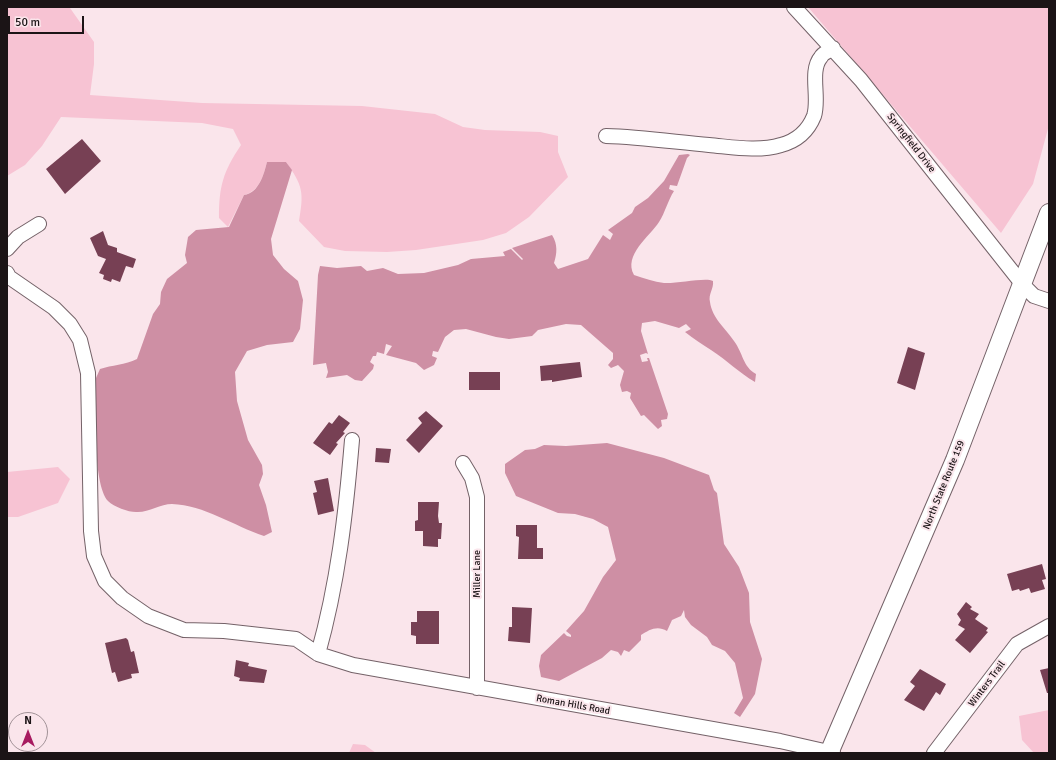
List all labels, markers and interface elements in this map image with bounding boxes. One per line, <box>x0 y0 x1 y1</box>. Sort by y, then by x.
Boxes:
scale bar <box>10 8 86 34</box>
text: 50 m <box>15 15 40 30</box>
street label: Springfield Drive <box>884 111 938 175</box>
street label: North State Route 159 <box>921 439 967 531</box>
street label: Miller Lane <box>471 550 483 598</box>
street label: Winters Trail <box>966 659 1008 709</box>
street label: Roman Hills Road <box>535 693 611 717</box>
north arrow <box>8 712 48 752</box>
text: N <box>24 714 32 727</box>

